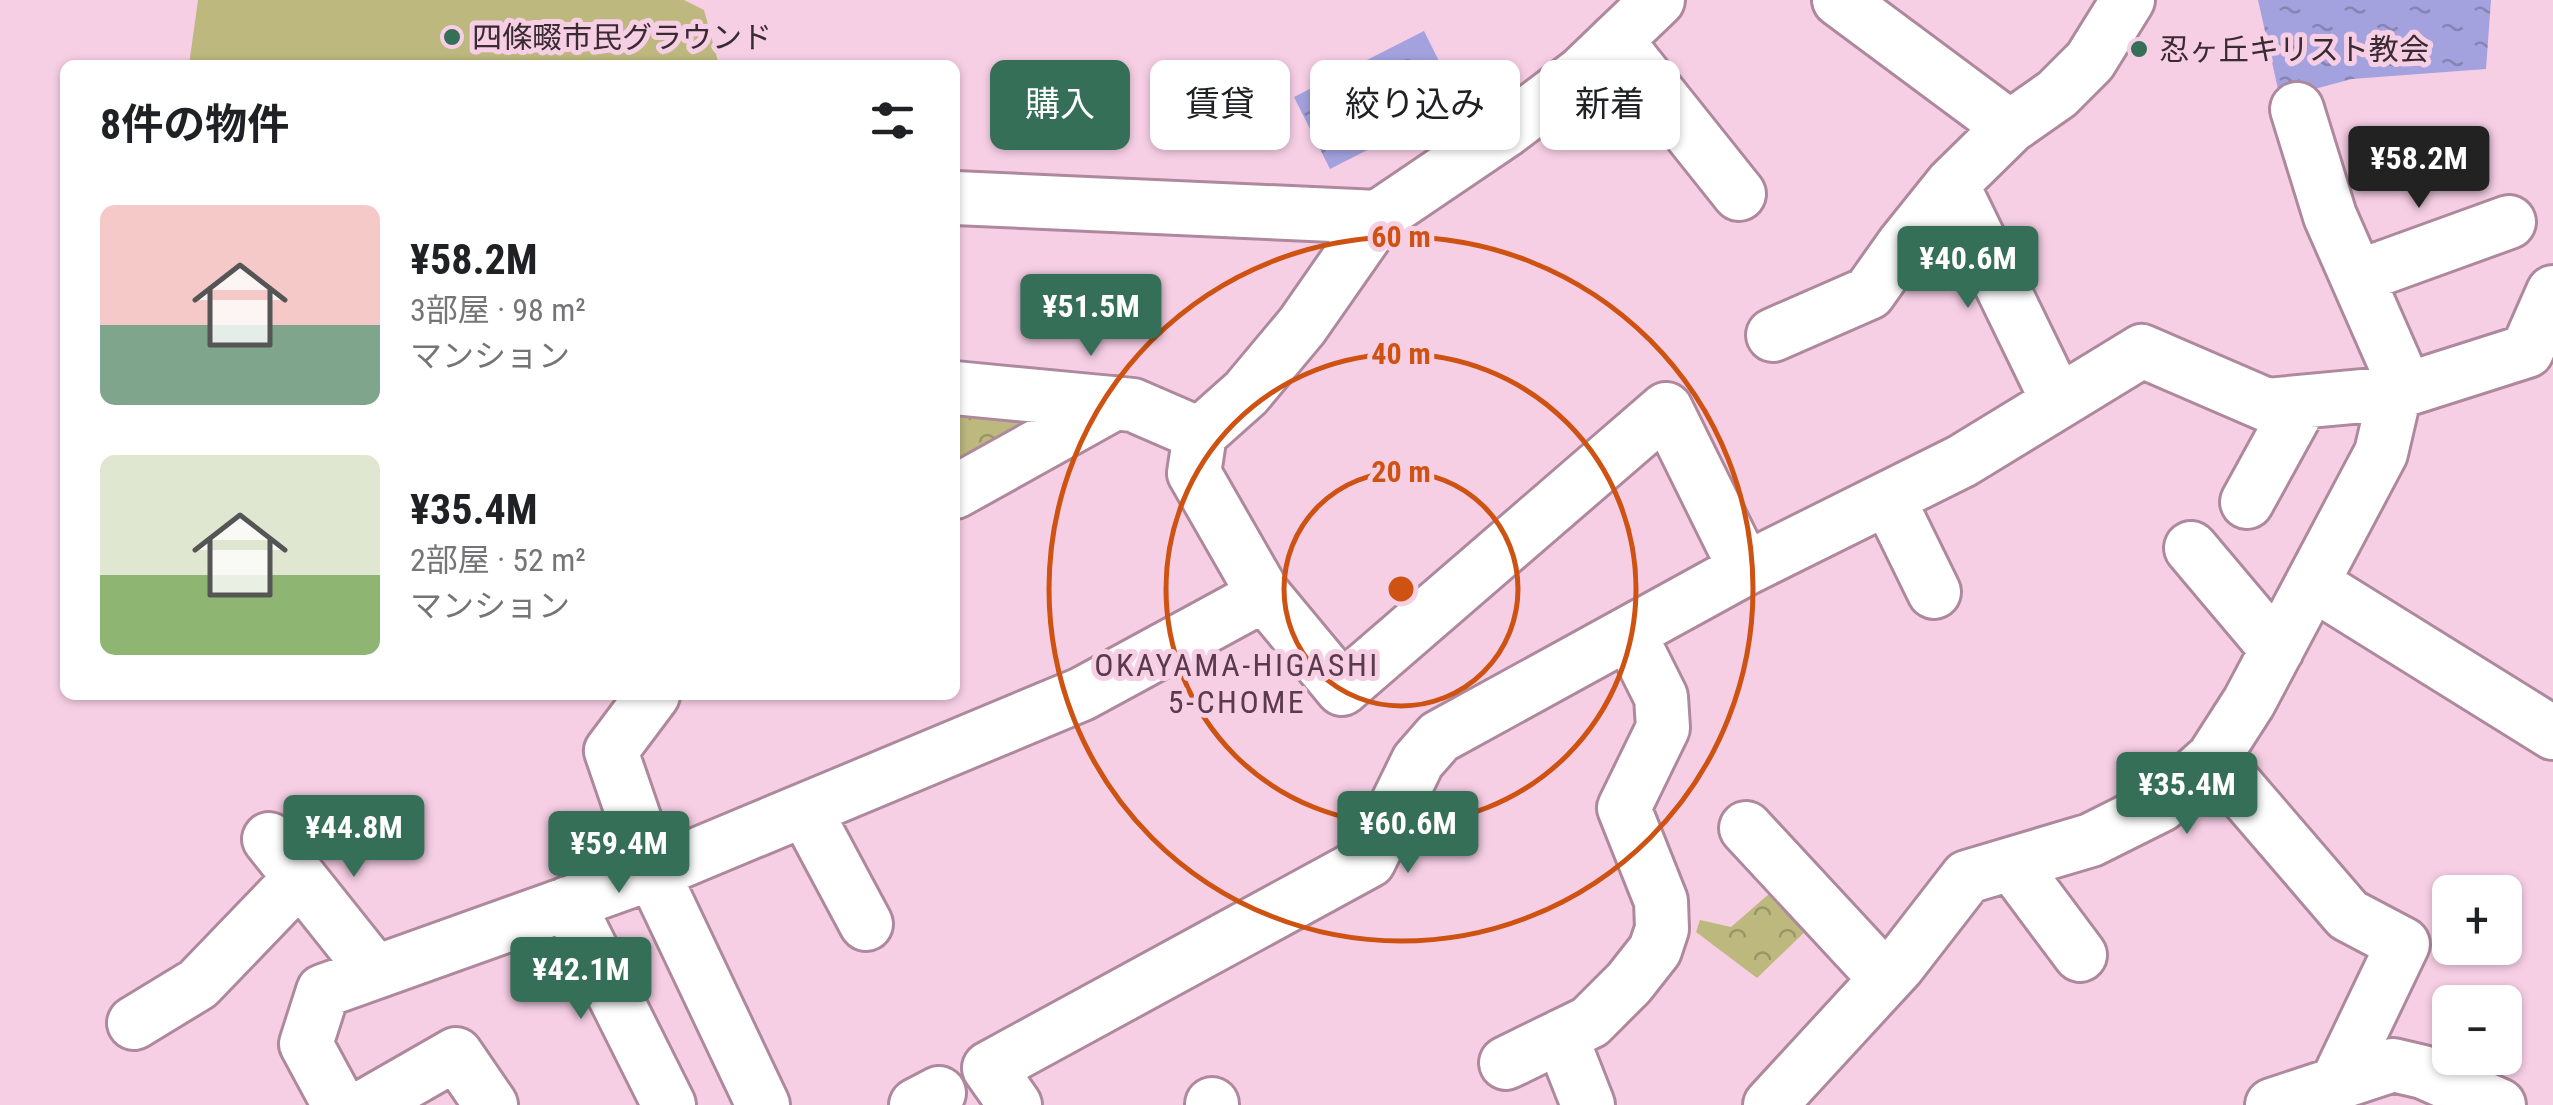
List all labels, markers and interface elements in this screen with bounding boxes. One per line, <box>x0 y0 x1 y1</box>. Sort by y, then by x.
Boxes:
place label: 四條畷市民グラウンド <box>472 20 772 55</box>
marker: 四條畷市民グラウンド <box>441 26 463 48</box>
place label: 忍ヶ丘キリスト教会 <box>2159 32 2429 67</box>
marker: 忍ヶ丘キリスト教会 <box>2128 38 2150 60</box>
chip: 購入 <box>990 60 1130 150</box>
chip: 賃貸 <box>1150 60 1290 150</box>
chip: 絞り込み <box>1310 60 1520 150</box>
chip: 新着 <box>1540 60 1680 150</box>
icon: filters <box>865 93 920 148</box>
text: 8件の物件 <box>100 100 289 149</box>
pin: ¥58.2M <box>2338 126 2500 211</box>
text: ¥58.2M <box>2370 139 2468 177</box>
text: 60 m <box>1371 219 1431 254</box>
pin: ¥40.6M <box>1887 226 2049 311</box>
text: ¥58.2M <box>410 235 538 284</box>
text: ¥40.6M <box>1919 239 2017 277</box>
icon: home <box>180 245 300 365</box>
pin: ¥51.5M <box>1010 274 1172 359</box>
text: ¥51.5M <box>1042 287 1140 325</box>
text: 3部屋 · 98 m² <box>410 291 586 329</box>
text: 40 m <box>1371 336 1431 371</box>
text: マンション <box>410 337 570 375</box>
text: 20 m <box>1371 454 1431 489</box>
text: ¥35.4M <box>410 485 538 534</box>
icon: home <box>180 495 300 615</box>
text: 2部屋 · 52 m² <box>410 541 586 579</box>
centre of rings <box>1383 571 1419 607</box>
text: マンション <box>410 587 570 625</box>
district label: OKAYAMA-HIGASHI 5-CHOME <box>1094 646 1380 721</box>
pin: ¥35.4M <box>2106 752 2268 837</box>
text: ¥35.4M <box>2138 765 2236 803</box>
pin: ¥60.6M <box>1327 791 1489 876</box>
pin: ¥44.8M <box>273 795 435 880</box>
text: ¥60.6M <box>1359 804 1457 842</box>
text: ¥44.8M <box>305 808 403 846</box>
pin: ¥59.4M <box>538 811 700 896</box>
text: ¥59.4M <box>570 824 668 862</box>
map controls <box>2432 875 2522 1075</box>
button: + <box>2432 875 2522 965</box>
pin: ¥42.1M <box>500 937 662 1022</box>
text: ¥42.1M <box>532 950 630 988</box>
button: − <box>2432 985 2522 1075</box>

